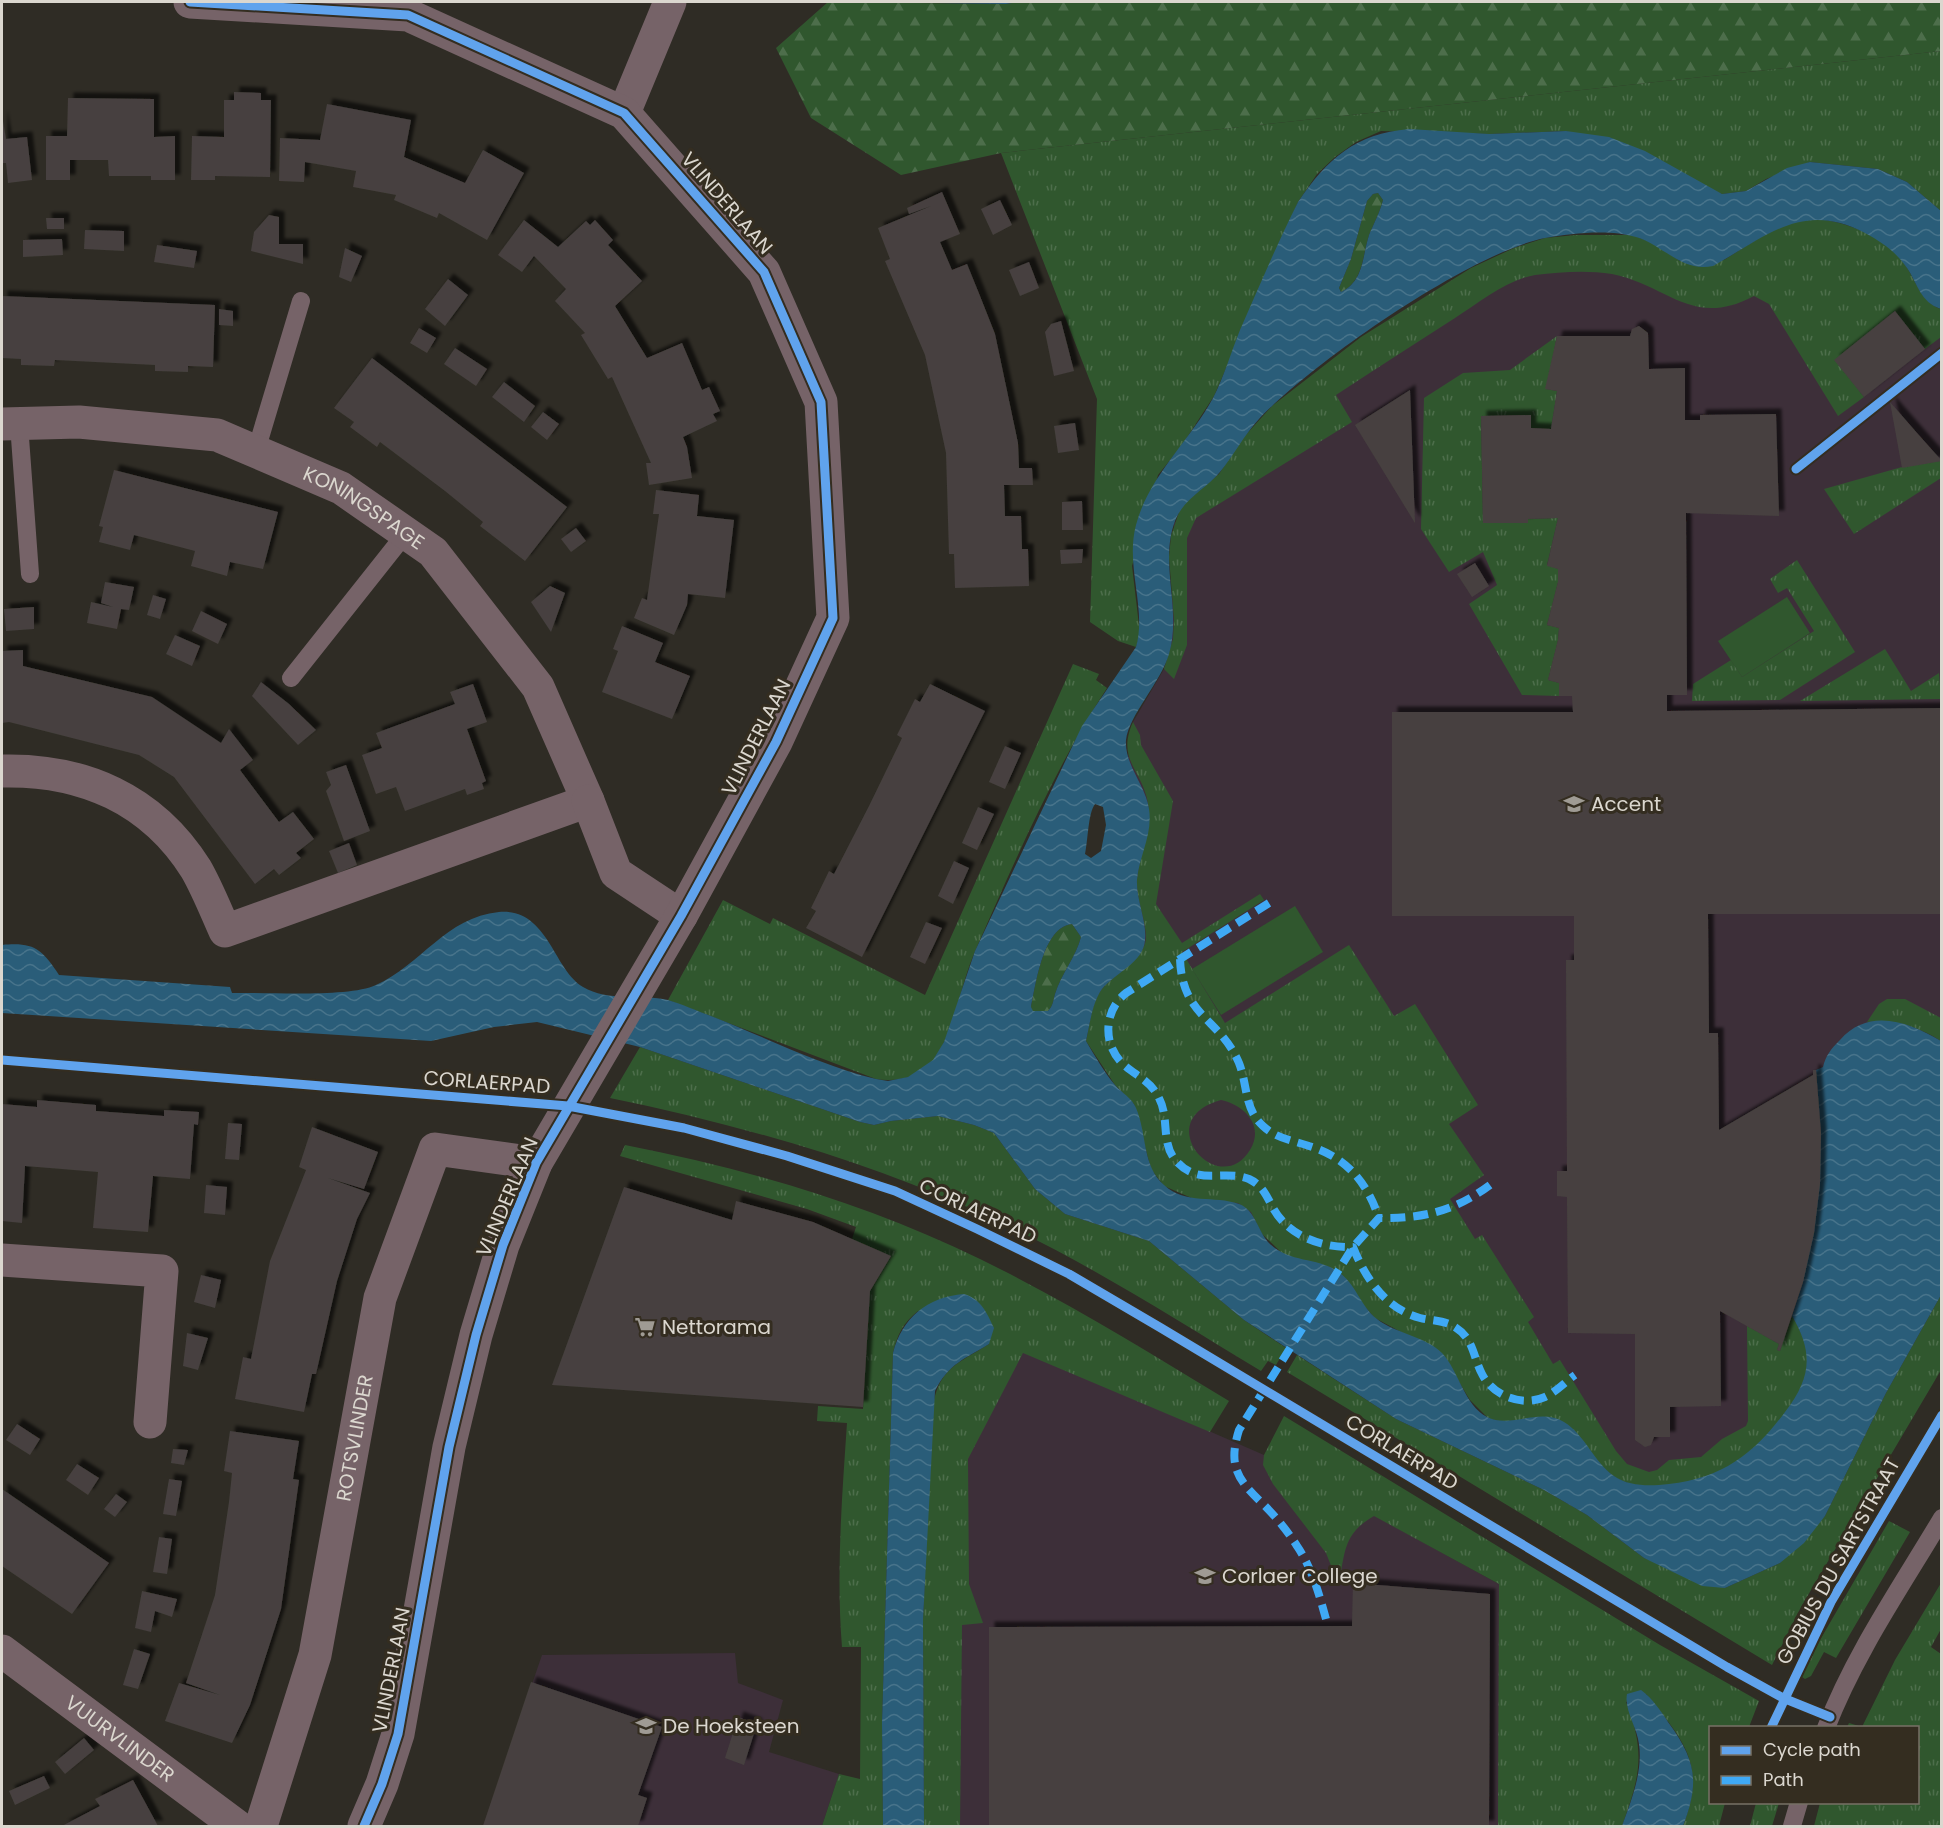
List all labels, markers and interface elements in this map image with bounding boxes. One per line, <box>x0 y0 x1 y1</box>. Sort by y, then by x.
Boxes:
street label: VLINDERLAAN <box>675 146 779 260</box>
street label: KONINGSPAGE <box>299 459 430 556</box>
street label: VLINDERLAAN <box>715 674 797 800</box>
place label: Accent <box>1591 790 1661 818</box>
school or university icon: Accent <box>1562 792 1586 816</box>
street label: CORLAERPAD <box>423 1064 551 1100</box>
street label: VLINDERLAAN <box>469 1133 545 1261</box>
street label: CORLAERPAD <box>915 1171 1041 1251</box>
place label: Nettorama <box>662 1313 771 1341</box>
supermarket icon: Nettorama <box>633 1315 657 1339</box>
street label: ROTSVLINDER <box>329 1372 380 1503</box>
street label: CORLAERPAD <box>1340 1407 1464 1497</box>
street label: GOBIUS DU SARTSTRAAT <box>1769 1452 1907 1670</box>
place label: Corlaer College <box>1222 1562 1378 1590</box>
school or university icon: Corlaer College <box>1193 1564 1217 1588</box>
street label: VLINDERLAAN <box>365 1605 417 1735</box>
street label: VUURVLINDER <box>59 1689 181 1789</box>
place label: De Hoeksteen <box>663 1712 800 1740</box>
school or university icon: De Hoeksteen <box>634 1714 658 1738</box>
legend <box>1709 1726 1919 1804</box>
text: Cycle path <box>1763 1737 1861 1762</box>
text: Path <box>1763 1767 1804 1792</box>

